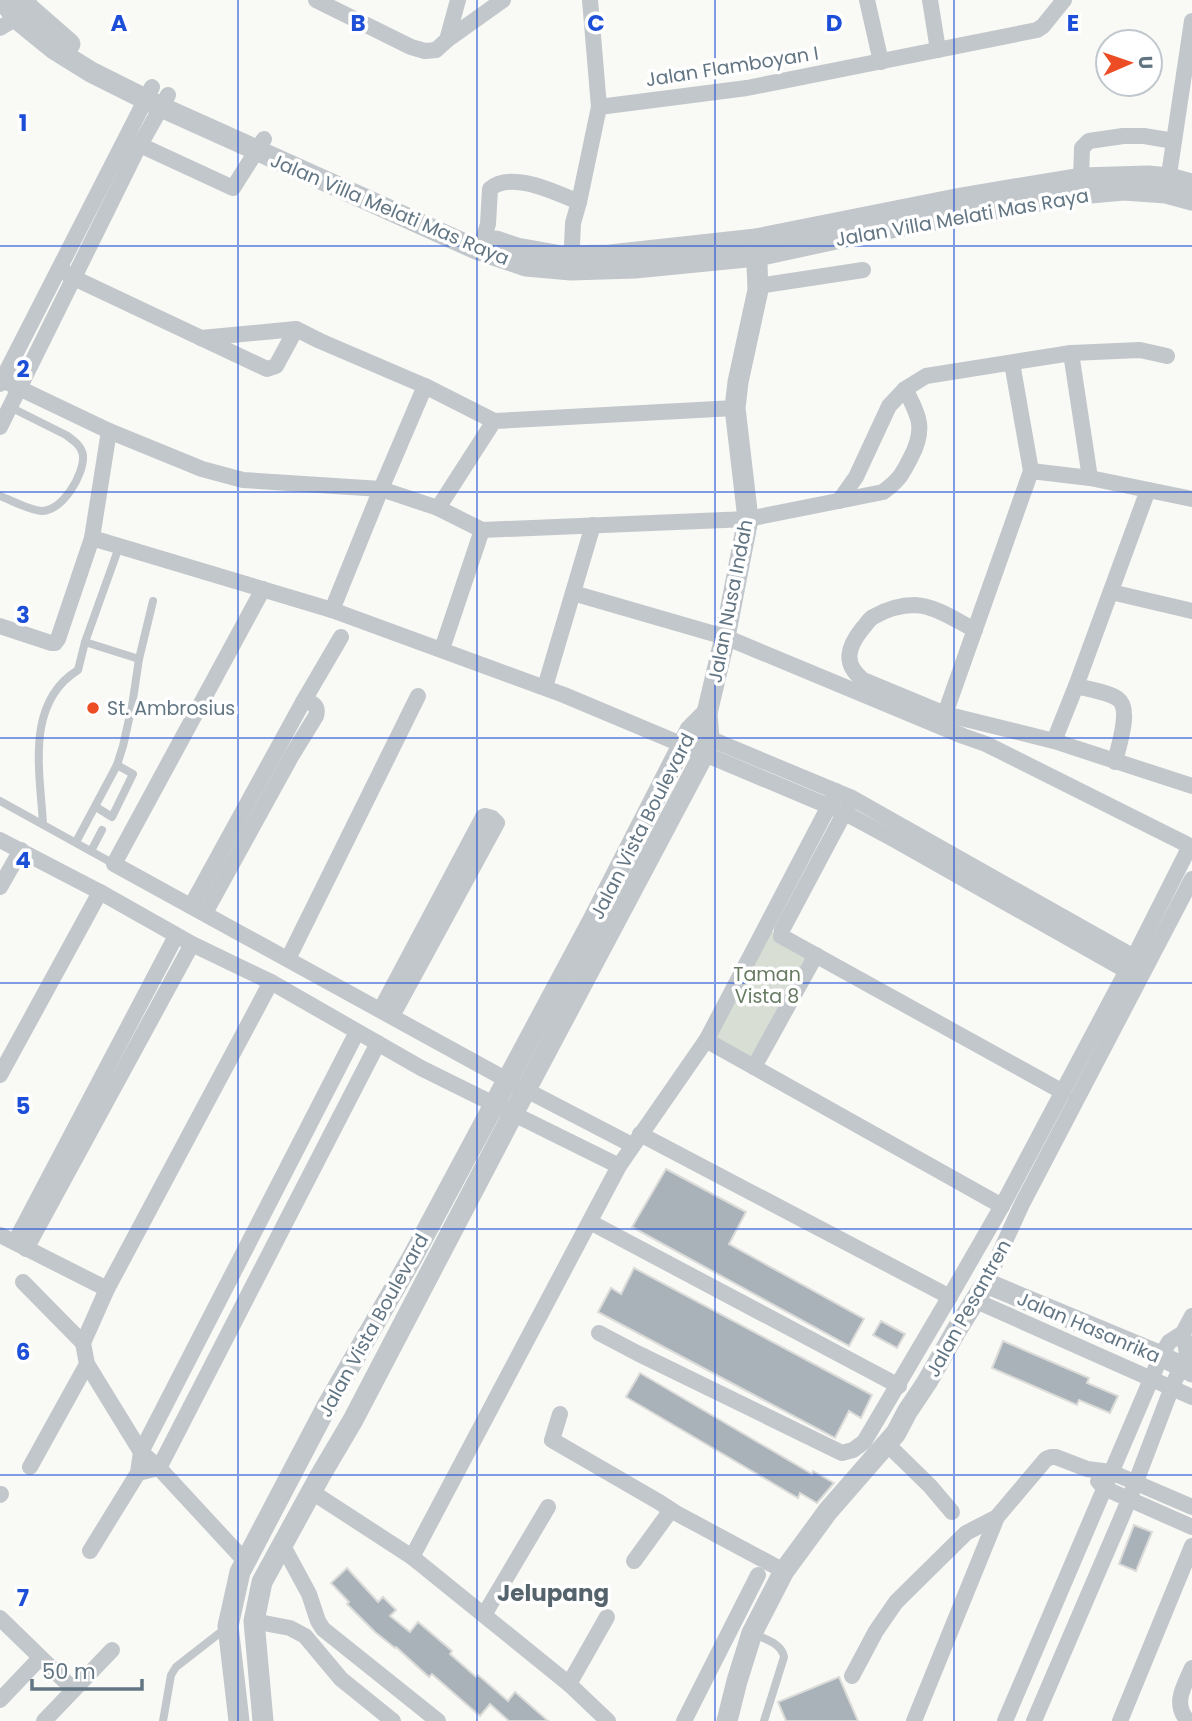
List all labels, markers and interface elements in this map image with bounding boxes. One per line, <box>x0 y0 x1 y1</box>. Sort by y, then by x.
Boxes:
text: A <box>111 7 128 39</box>
text: B <box>350 7 366 39</box>
text: C <box>587 7 605 39</box>
text: D <box>826 7 842 39</box>
text: E <box>1067 7 1079 39</box>
north arrow <box>1094 28 1164 98</box>
street label: Jalan Flamboyan I <box>644 39 821 93</box>
text: U <box>1132 55 1159 70</box>
text: 1 <box>19 107 27 139</box>
street label: Jalan Villa Melati Mas Raya <box>266 147 513 272</box>
street label: Jalan Villa Melati Mas Raya <box>833 182 1091 253</box>
text: 2 <box>16 353 30 385</box>
street label: Jalan Nusa Indah <box>701 517 760 685</box>
text: 3 <box>16 599 30 631</box>
place label: St. Ambrosius <box>107 695 235 722</box>
marker: St. Ambrosius <box>85 700 101 716</box>
street label: Jalan Vista Boulevard <box>584 728 701 924</box>
text: 4 <box>15 844 31 876</box>
park label: Taman Vista 8 <box>733 961 801 1010</box>
text: 5 <box>16 1090 30 1122</box>
street label: Jalan Vista Boulevard <box>312 1229 435 1422</box>
street label: Jalan Pesantren <box>919 1235 1017 1382</box>
street label: Jalan Hasanrika <box>1013 1285 1164 1370</box>
text: 6 <box>16 1336 30 1368</box>
district label: Jelupang <box>497 1577 609 1609</box>
text: 7 <box>17 1582 29 1614</box>
scale bar <box>32 1648 142 1692</box>
text: 50 m <box>42 1657 96 1686</box>

